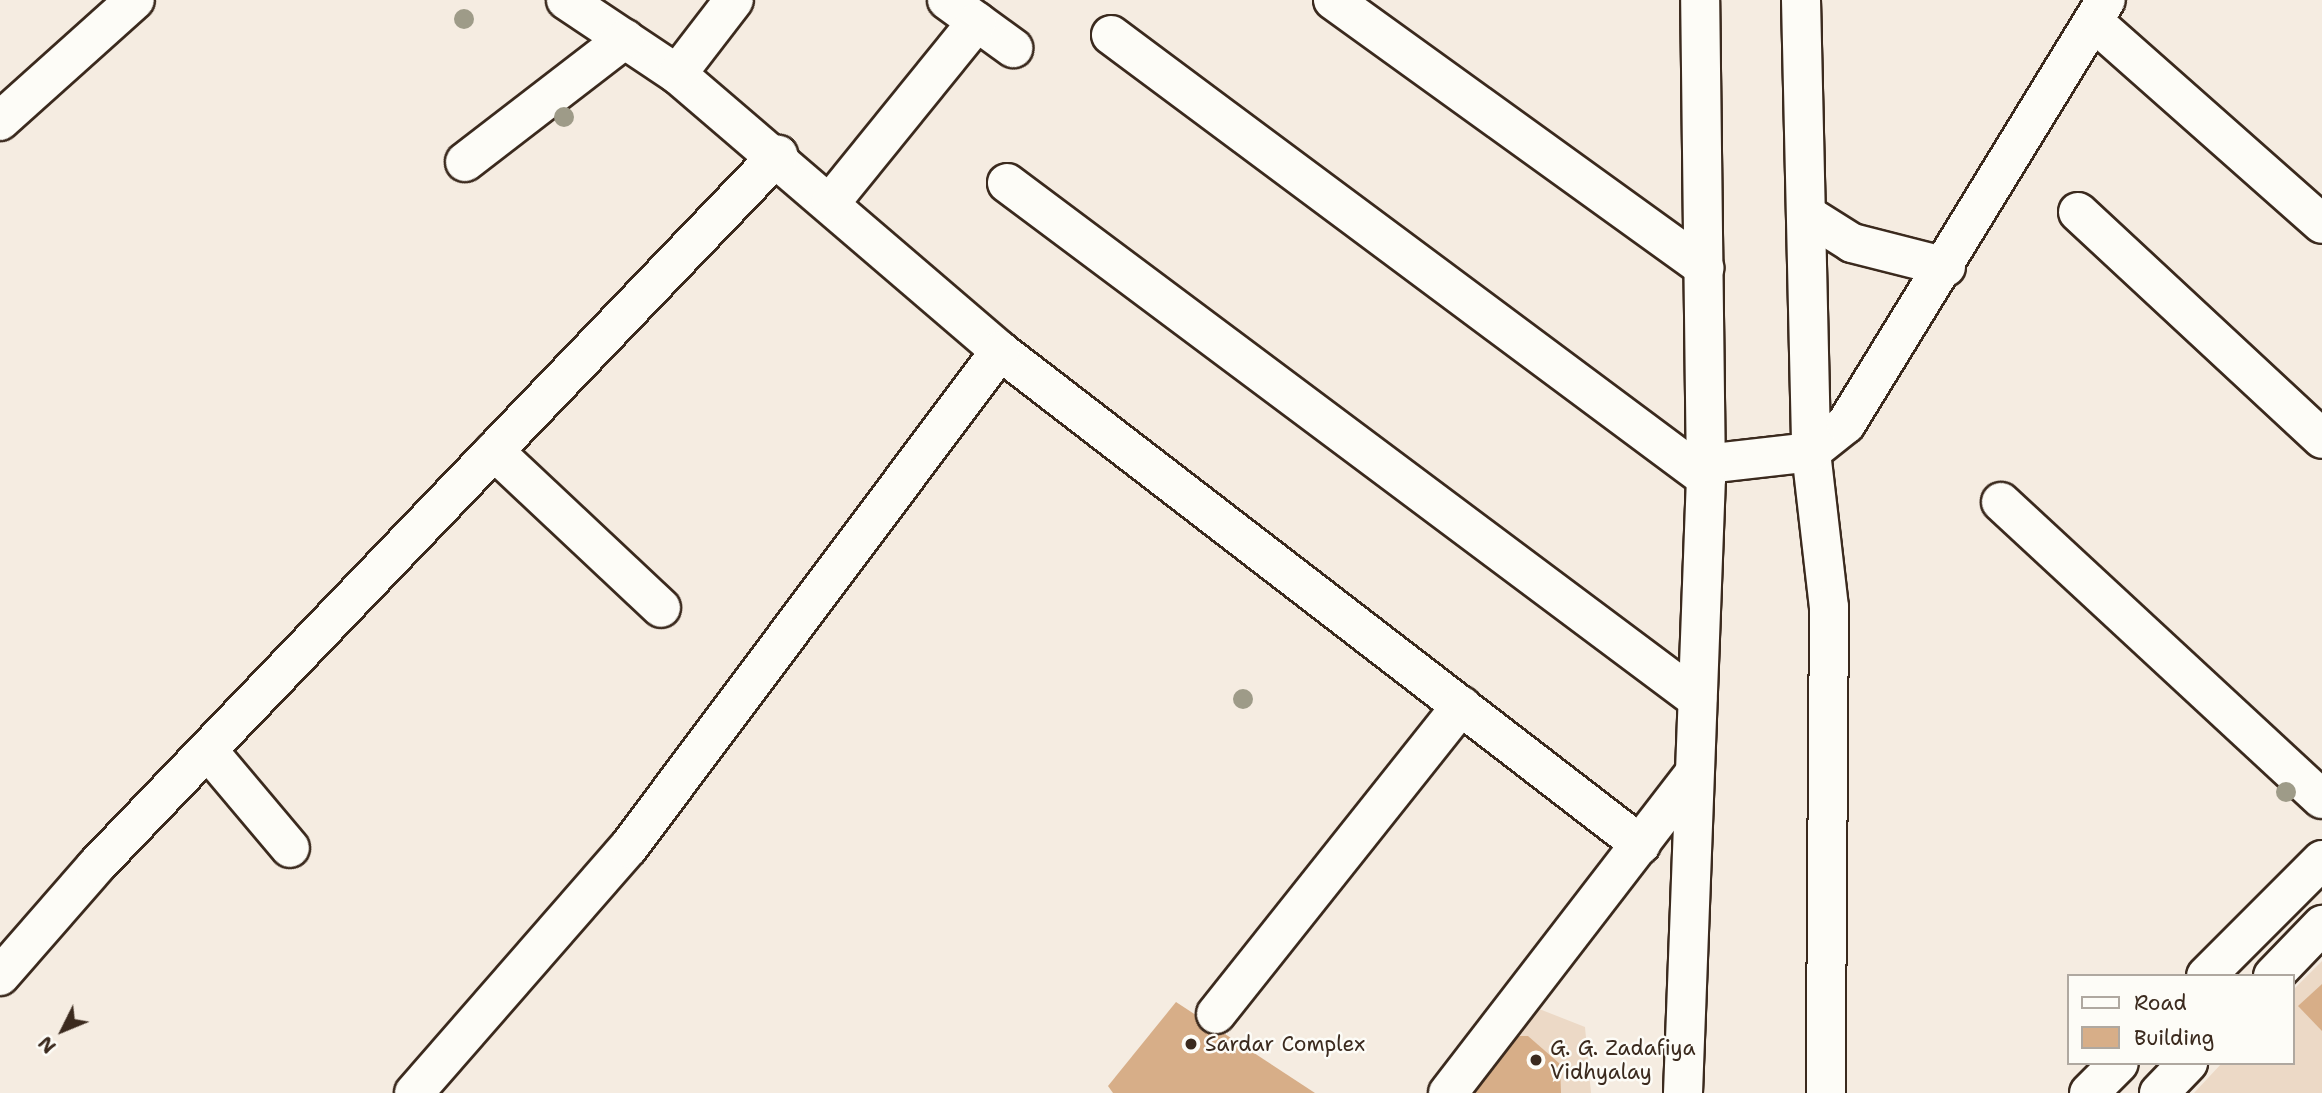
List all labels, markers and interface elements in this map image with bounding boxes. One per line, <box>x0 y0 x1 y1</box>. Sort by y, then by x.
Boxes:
legend <box>2066 974 2294 1065</box>
text: Road <box>2134 989 2187 1017</box>
north arrow <box>28 995 98 1065</box>
text: Building <box>2134 1024 2214 1052</box>
text: N <box>33 1031 62 1059</box>
place label: Sardar Complex <box>1205 1031 1365 1057</box>
place label: G. G. Zadafiya Vidhyalay <box>1550 1035 1696 1085</box>
marker: Sardar Complex <box>1183 1036 1199 1052</box>
marker: G. G. Zadafiya Vidhyalay <box>1528 1052 1544 1068</box>

